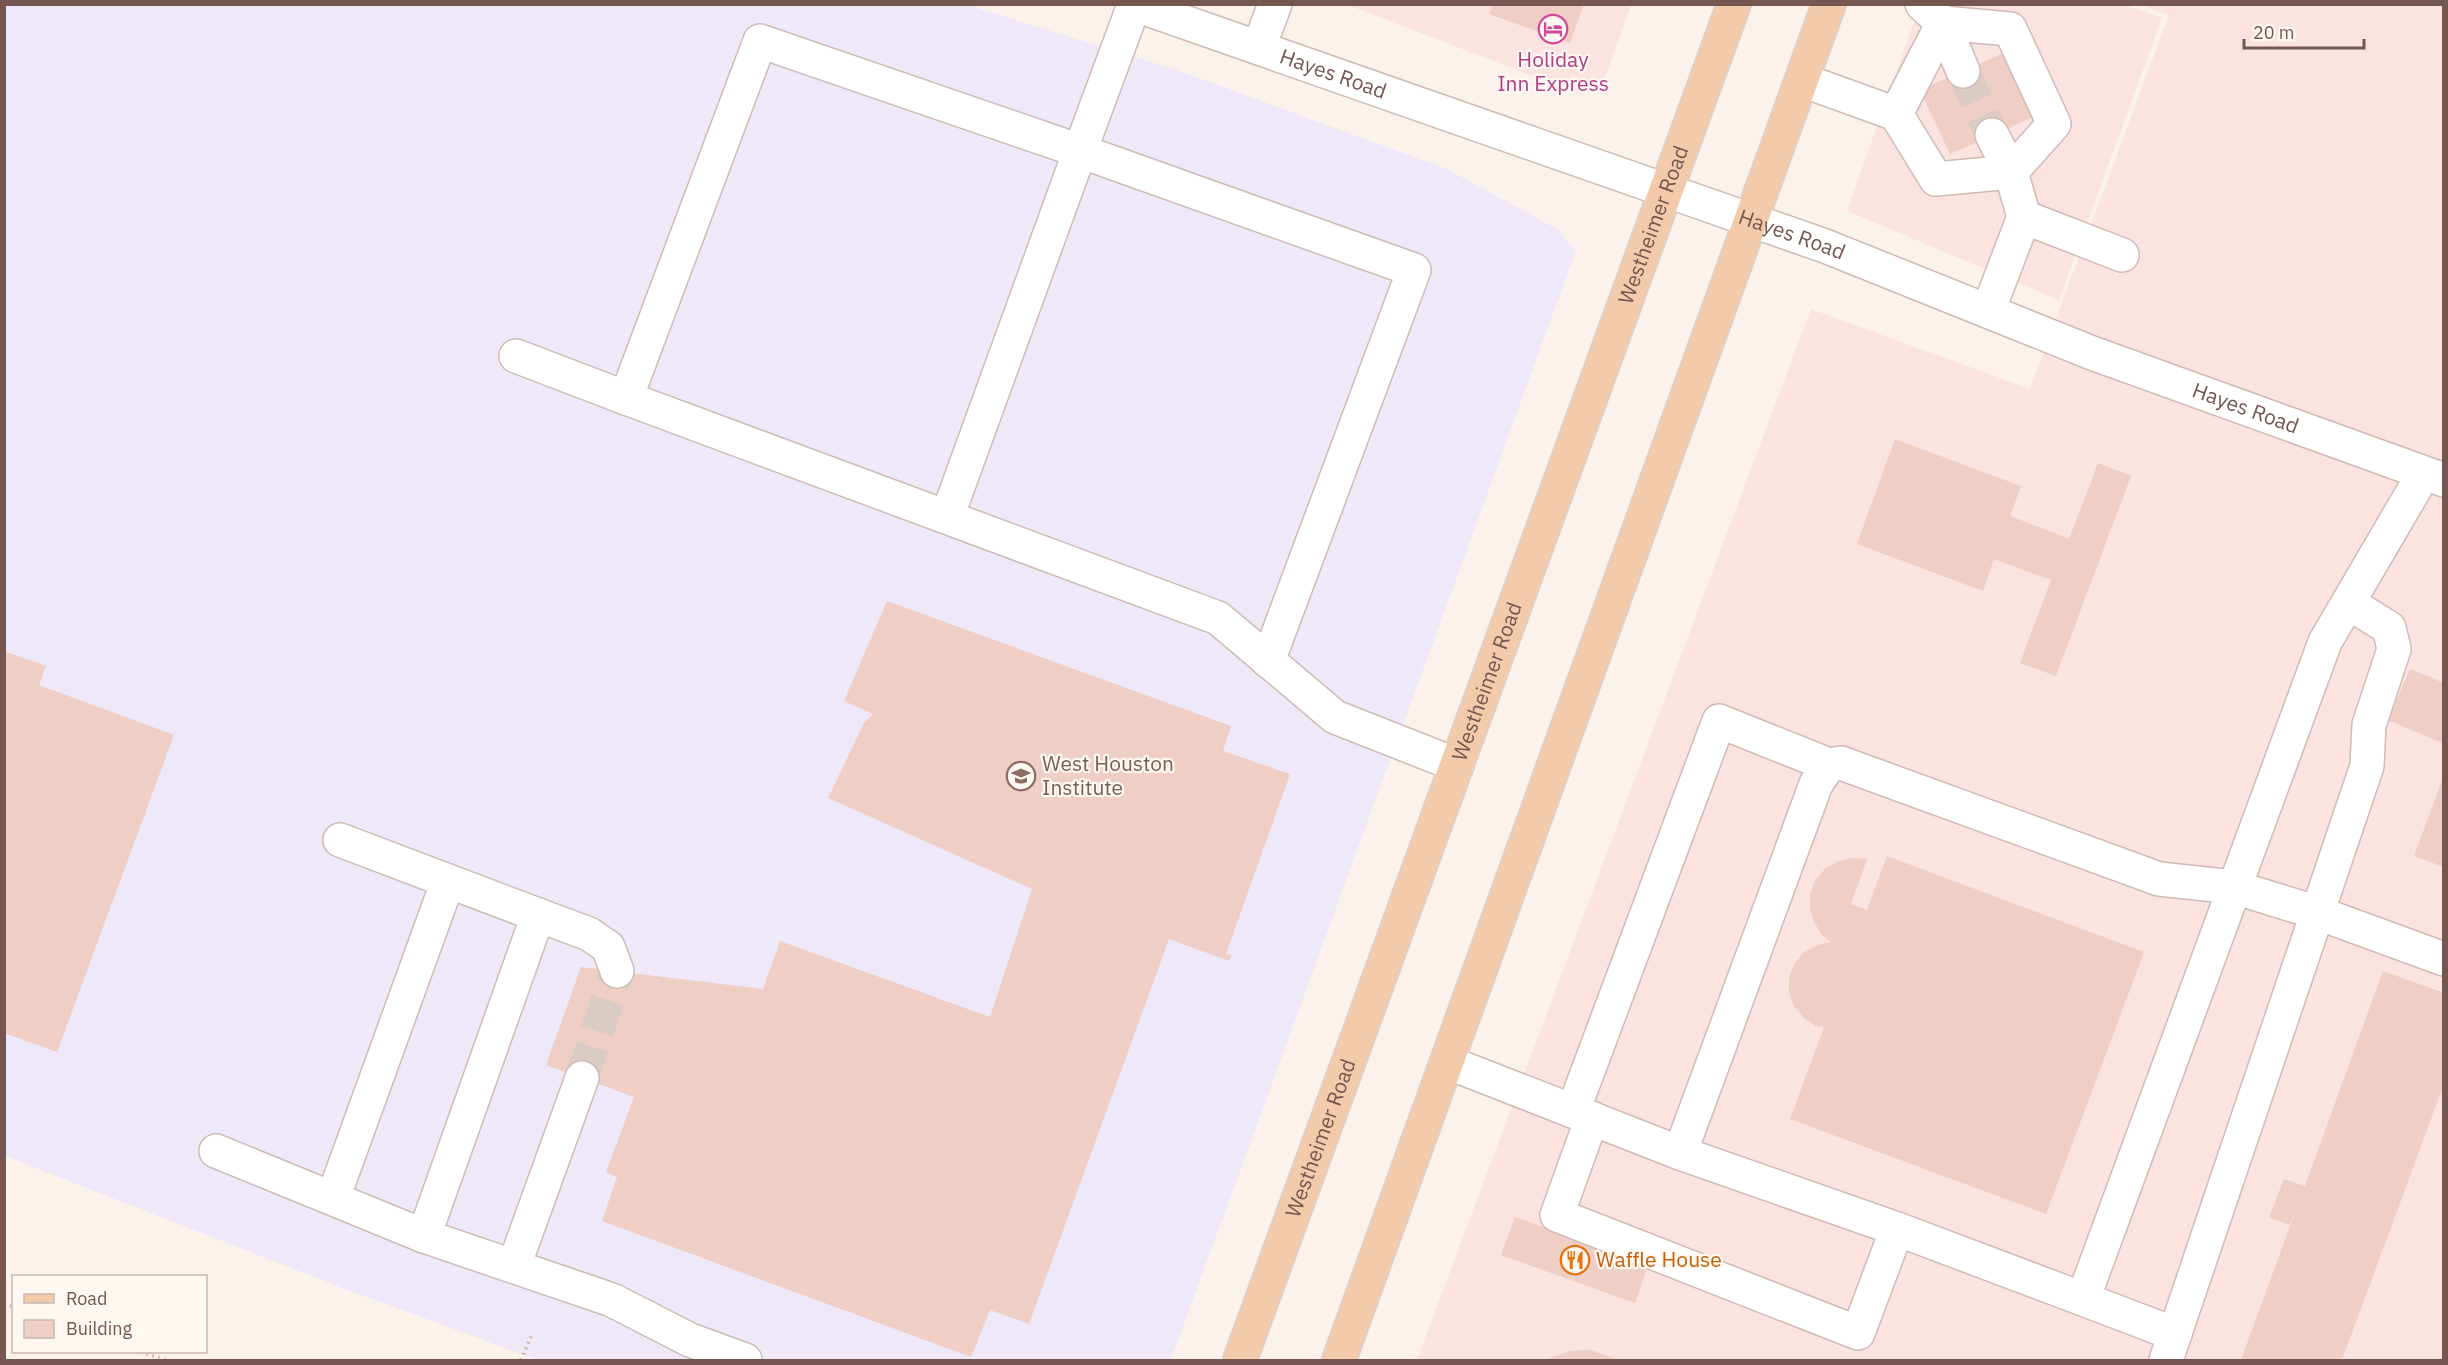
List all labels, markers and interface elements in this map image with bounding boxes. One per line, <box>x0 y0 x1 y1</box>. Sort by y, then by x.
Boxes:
scale bar <box>2244 12 2364 50</box>
hotel icon: Holiday Inn Express <box>1537 13 1569 45</box>
text: 20 m <box>2253 21 2295 44</box>
street label: Hayes Road <box>1276 41 1391 105</box>
place label: Holiday Inn Express <box>1497 45 1609 97</box>
street label: Westheimer Road <box>1611 141 1694 308</box>
street label: Hayes Road <box>1735 202 1850 266</box>
street label: Hayes Road <box>2189 375 2303 440</box>
street label: Westheimer Road <box>1444 598 1528 765</box>
place label: West Houston Institute <box>1042 749 1174 801</box>
school or university icon: West Houston Institute <box>1005 760 1037 792</box>
street label: Westheimer Road <box>1278 1055 1362 1221</box>
restaurant icon: Waffle House <box>1559 1244 1591 1276</box>
place label: Waffle House <box>1596 1245 1722 1273</box>
legend <box>12 1275 207 1353</box>
text: Road <box>66 1287 107 1310</box>
text: Building <box>66 1317 133 1340</box>

